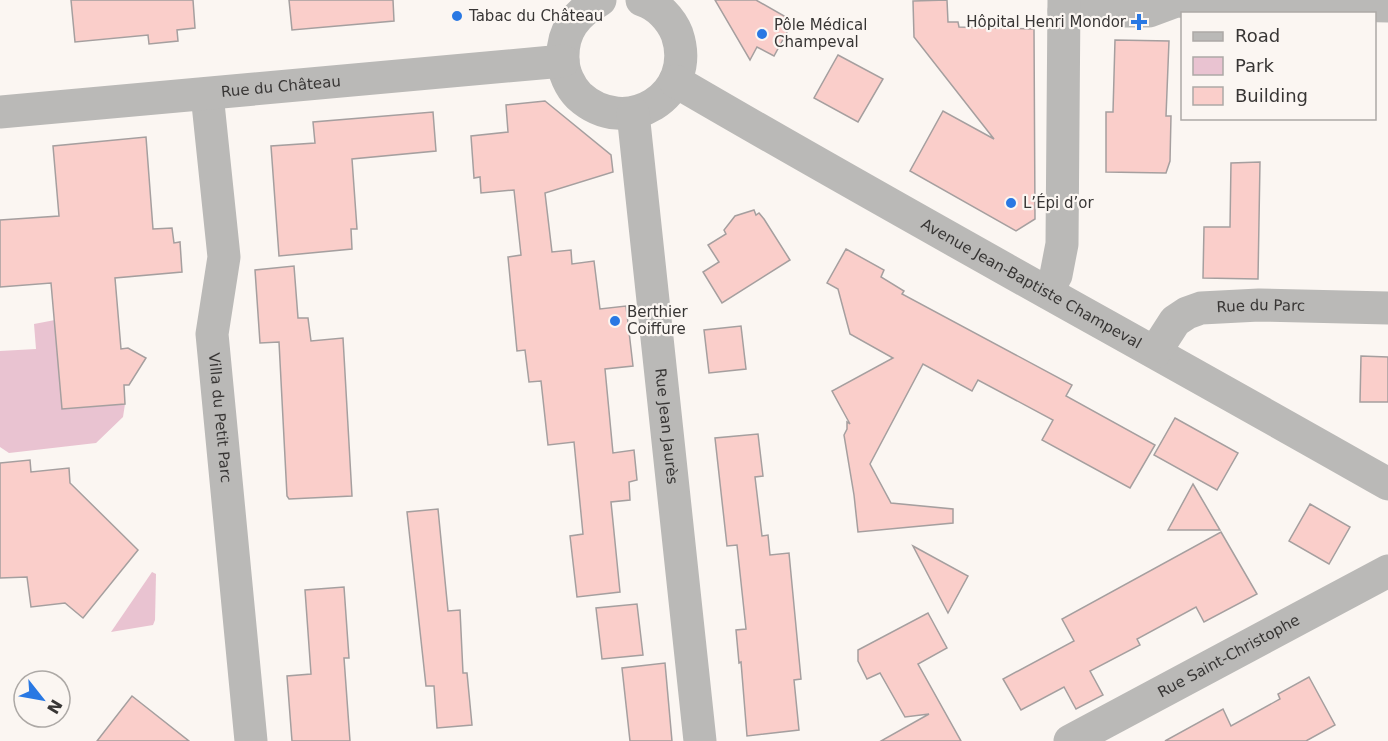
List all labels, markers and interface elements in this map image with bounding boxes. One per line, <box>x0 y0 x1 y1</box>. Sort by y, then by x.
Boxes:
place label: Tabac du Château <box>468 7 603 25</box>
marker: Tabac du Château <box>450 9 464 23</box>
legend <box>1181 12 1376 120</box>
place label: Hôpital Henri Mondor <box>966 13 1127 31</box>
marker: Hôpital Henri Mondor <box>1130 13 1148 31</box>
place label: Pôle Médical Champeval <box>774 16 867 51</box>
text: Road <box>1235 25 1280 46</box>
marker: Pôle Médical Champeval <box>755 27 769 41</box>
text: Park <box>1235 55 1274 76</box>
street label: Rue du Château <box>220 72 341 101</box>
text: Building <box>1235 85 1308 106</box>
place label: L’Épi d’or <box>1023 193 1095 212</box>
marker: L’Épi d’or <box>1004 196 1018 210</box>
street label: Avenue Jean-Baptiste Champeval <box>918 215 1145 352</box>
street label: Rue du Parc <box>1216 296 1305 316</box>
place label: Berthier Coiffure <box>627 303 688 338</box>
marker: Berthier Coiffure <box>608 314 622 328</box>
street label: Villa du Petit Parc <box>205 352 235 484</box>
street label: Rue Jean Jaurès <box>651 367 682 485</box>
street label: Rue Saint-Christophe <box>1155 611 1303 701</box>
north arrow <box>12 669 72 729</box>
text: N <box>43 696 66 717</box>

